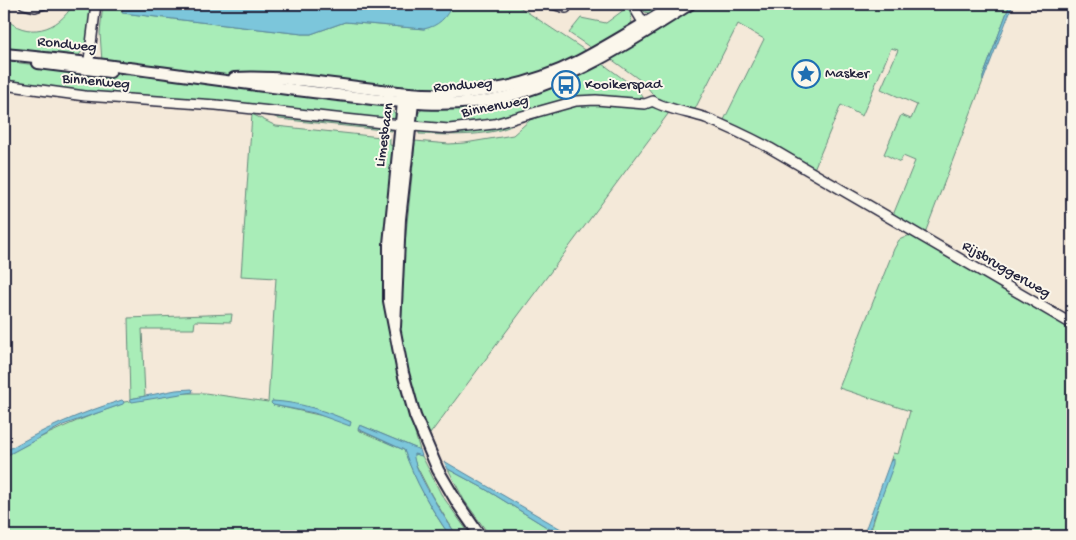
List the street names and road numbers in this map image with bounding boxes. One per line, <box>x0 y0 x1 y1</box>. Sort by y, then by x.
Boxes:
street label: Rondweg <box>36 33 98 57</box>
street label: Binnenweg <box>60 70 131 94</box>
street label: Rondweg <box>433 74 493 98</box>
street label: Binnenweg <box>459 92 530 123</box>
street label: Limesbaan <box>372 102 398 168</box>
street label: Rijsbruggerweg <box>959 237 1053 303</box>

